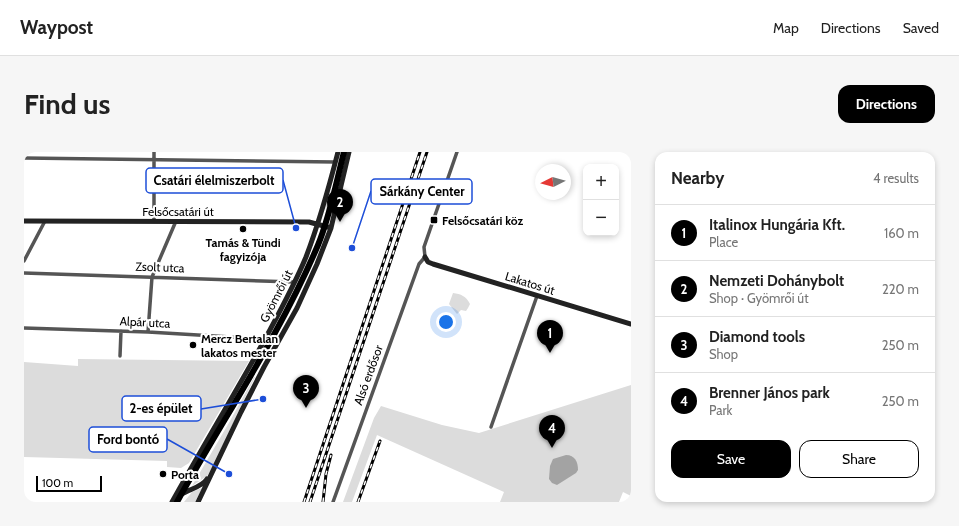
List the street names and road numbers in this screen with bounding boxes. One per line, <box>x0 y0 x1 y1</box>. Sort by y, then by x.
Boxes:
street label: Felsőcsatári út <box>142 204 214 219</box>
street label: Zsolt utca <box>135 259 185 275</box>
street label: Gyömrői út <box>256 267 296 325</box>
street label: Lakatos út <box>503 268 557 298</box>
street label: Alpár utca <box>119 313 171 331</box>
street label: Alsó erdősor <box>350 343 386 407</box>

